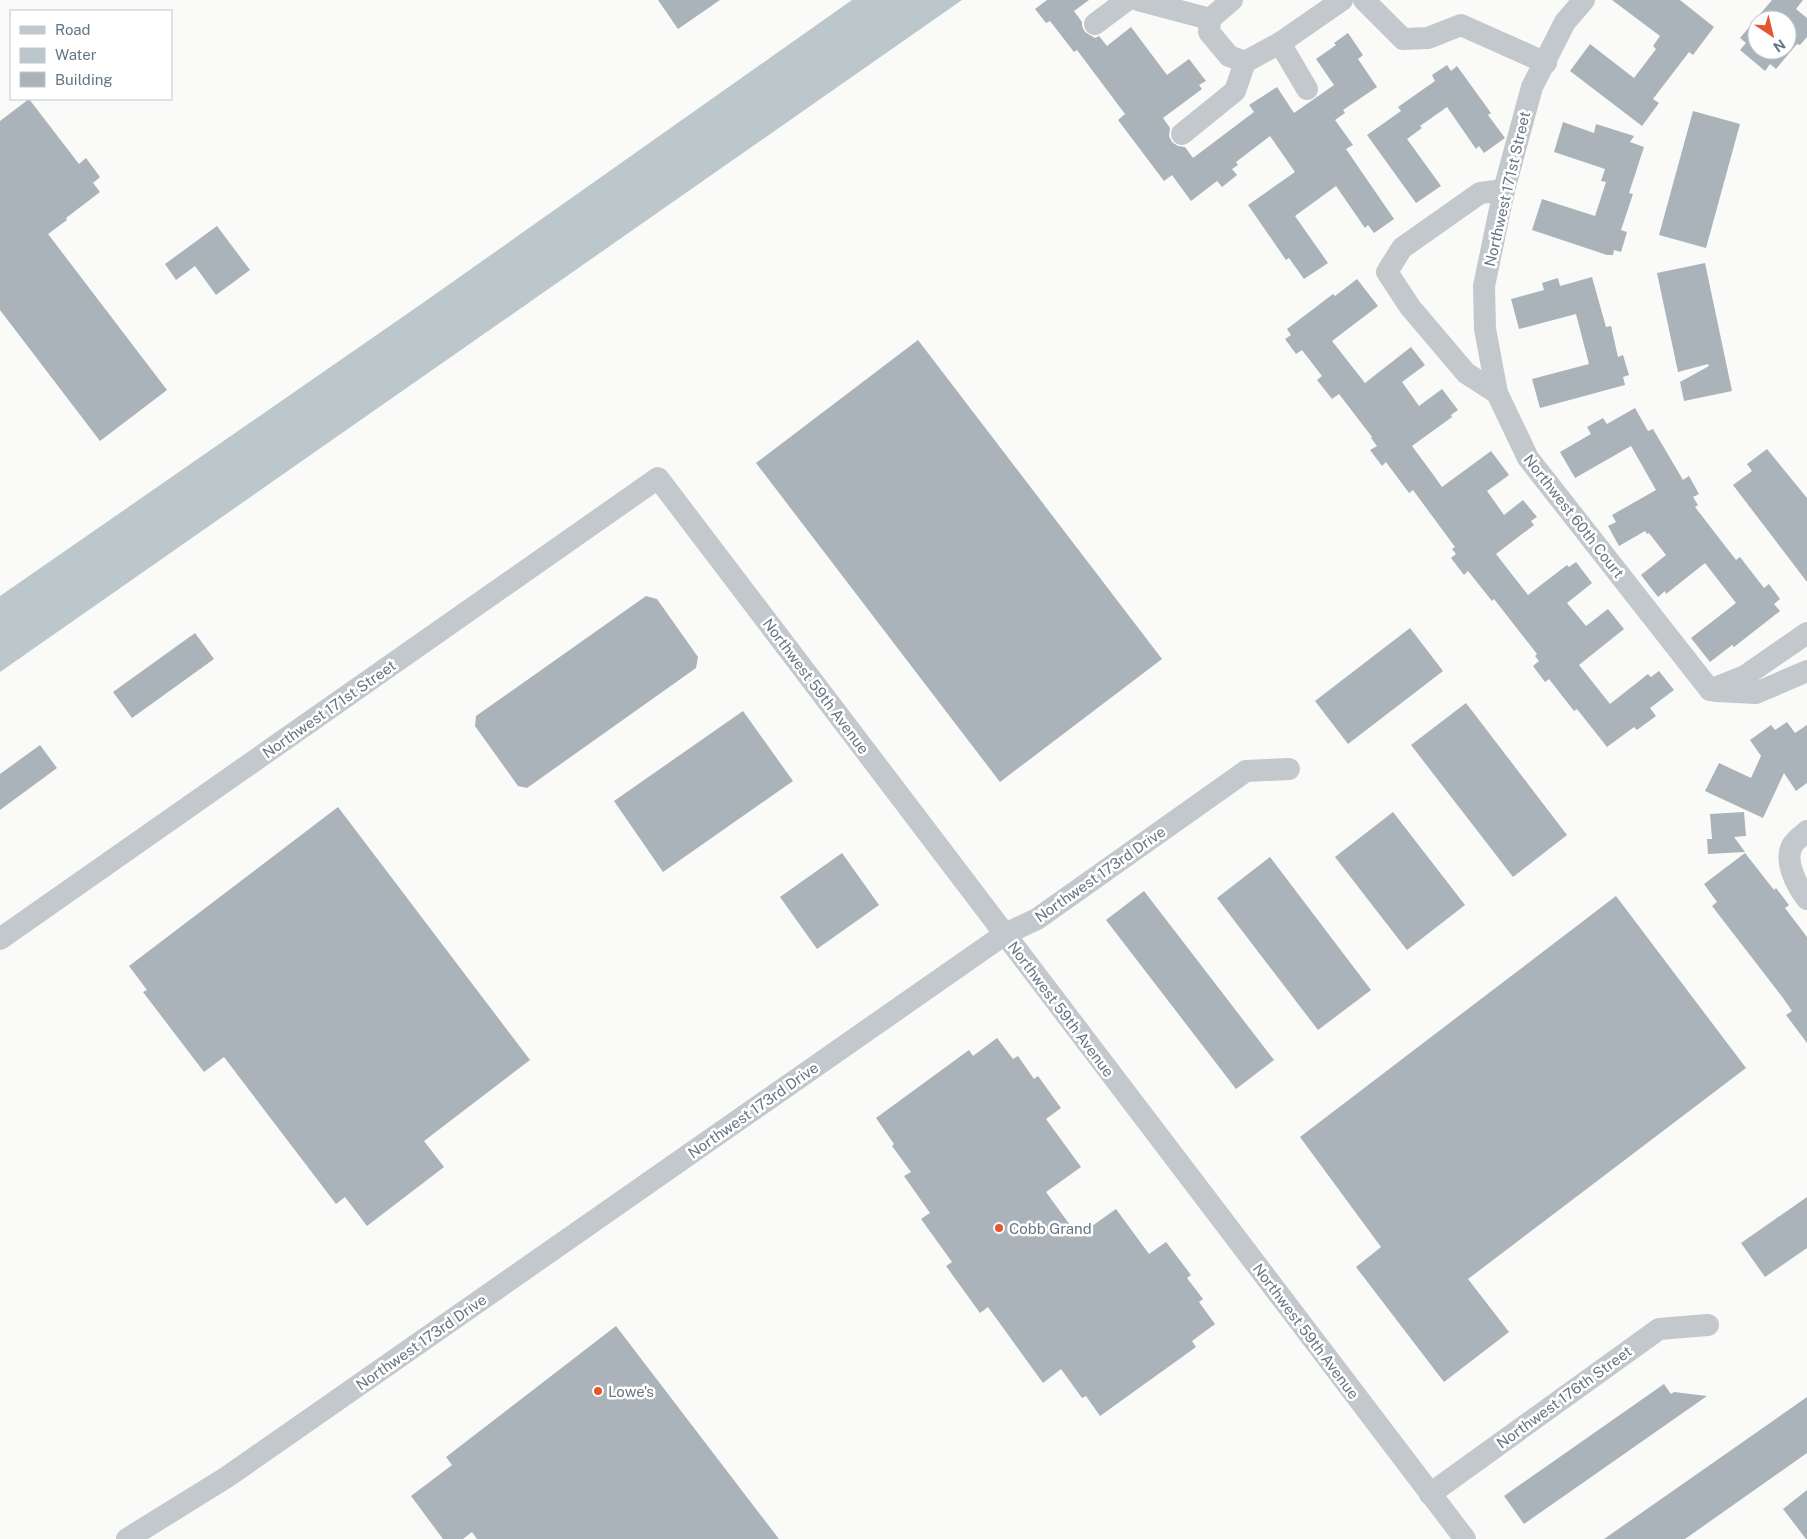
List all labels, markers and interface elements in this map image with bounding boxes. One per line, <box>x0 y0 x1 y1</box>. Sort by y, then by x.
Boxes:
legend <box>10 10 172 100</box>
north arrow <box>1747 10 1797 60</box>
text: Road <box>55 21 91 38</box>
text: N <box>1770 36 1789 55</box>
text: Water <box>55 46 97 63</box>
text: Building <box>55 71 113 88</box>
street label: Northwest 171st Street <box>1481 110 1533 268</box>
street label: Northwest 60th Court <box>1520 451 1628 581</box>
street label: Northwest 59th Avenue <box>760 615 872 757</box>
street label: Northwest 171st Street <box>259 656 399 761</box>
street label: Northwest 173rd Drive <box>1032 823 1168 925</box>
street label: Northwest 59th Avenue <box>1005 938 1117 1080</box>
street label: Northwest 173rd Drive <box>685 1059 821 1161</box>
place label: Cobb Grand <box>1009 1220 1092 1237</box>
marker: Cobb Grand <box>993 1222 1005 1234</box>
street label: Northwest 59th Avenue <box>1250 1260 1362 1402</box>
street label: Northwest 173rd Drive <box>353 1291 489 1393</box>
street label: Northwest 176th Street <box>1493 1342 1635 1452</box>
place label: Lowe's <box>608 1383 654 1400</box>
marker: Lowe's <box>592 1385 604 1397</box>

